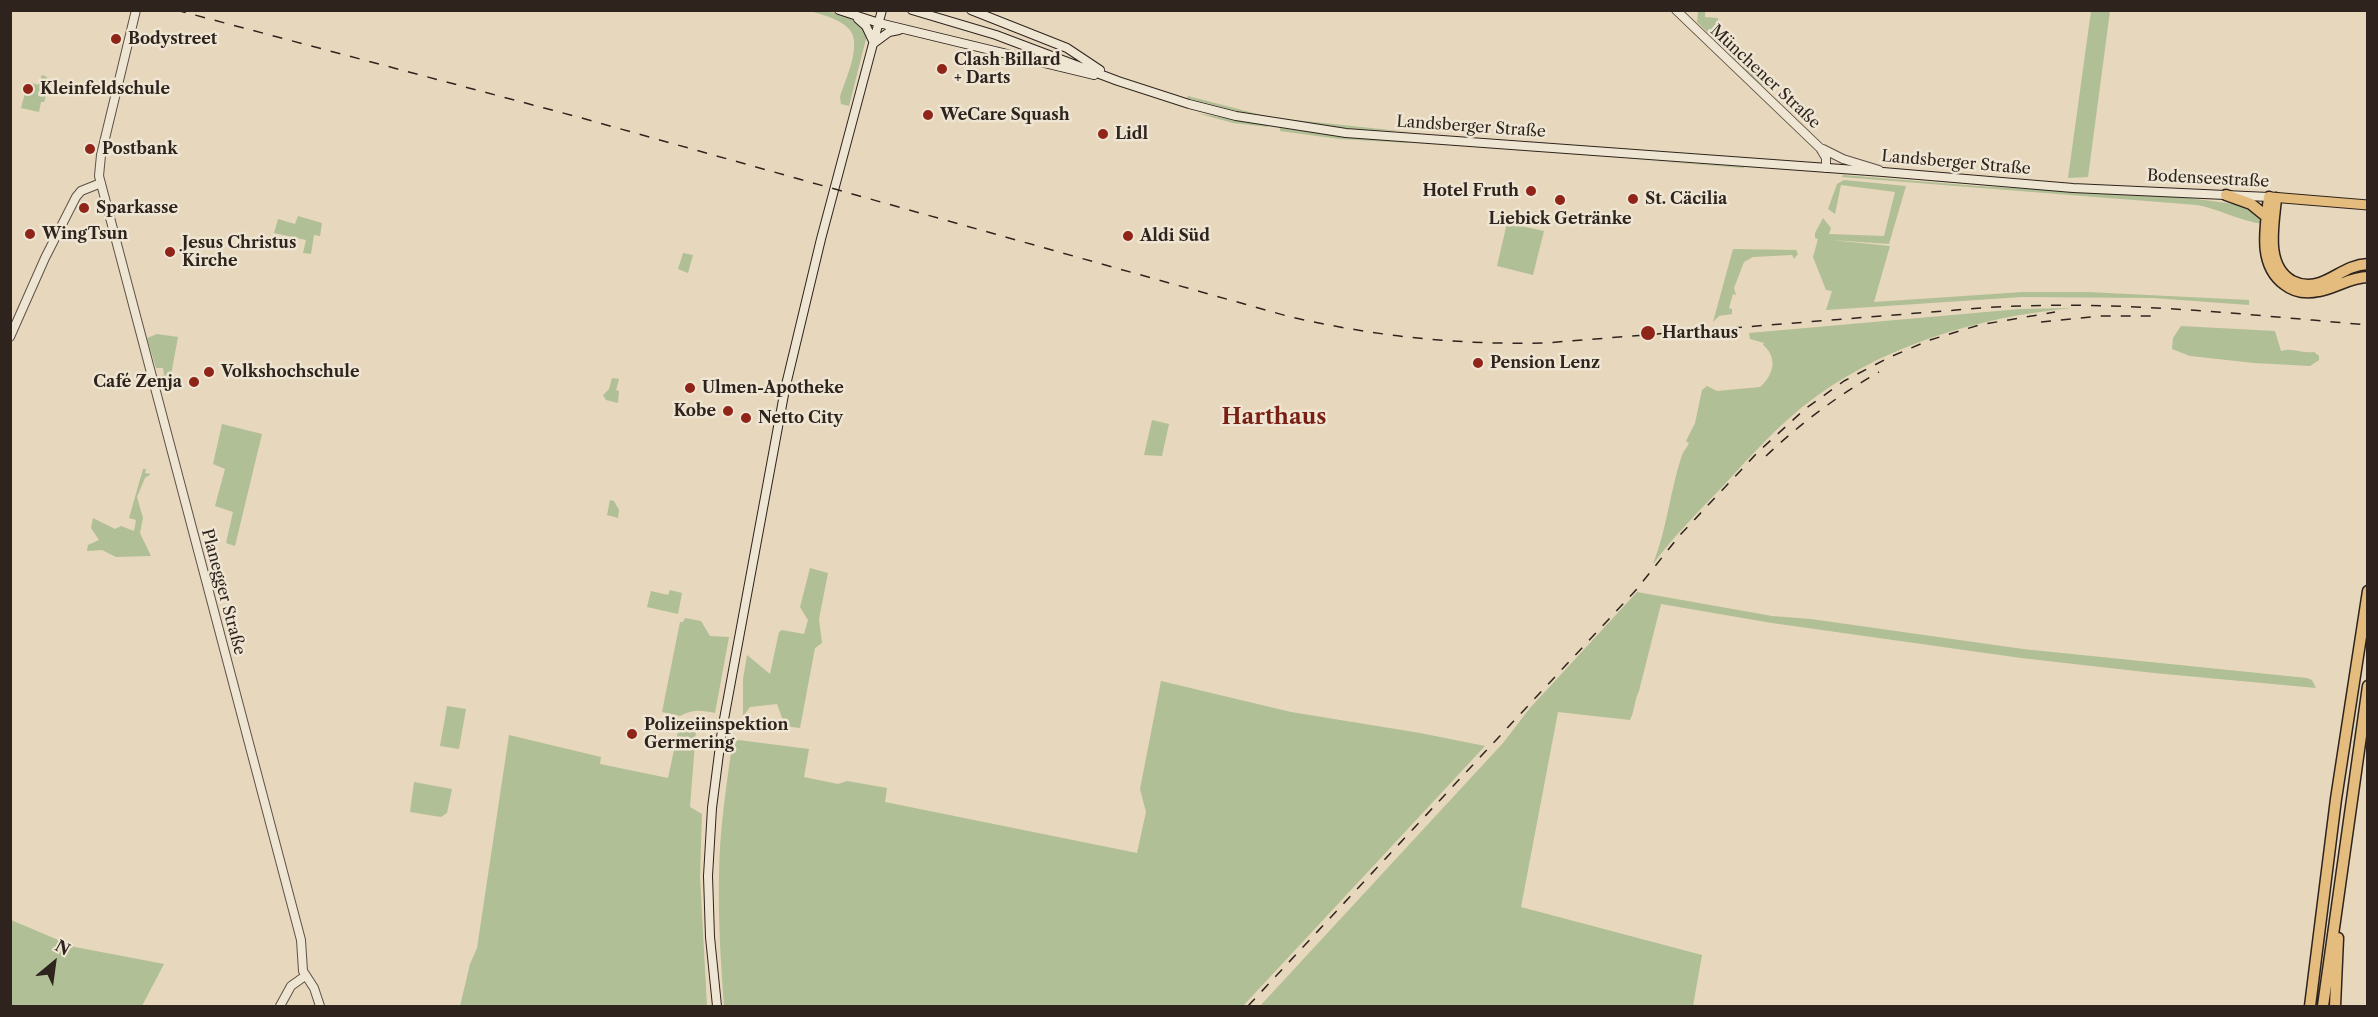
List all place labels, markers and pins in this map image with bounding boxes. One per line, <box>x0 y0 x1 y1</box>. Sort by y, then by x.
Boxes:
place label: Bodystreet <box>128 29 217 49</box>
marker: Bodystreet <box>109 32 123 46</box>
place label: Clash Billard + Darts <box>954 50 1061 88</box>
marker: Clash Billard + Darts <box>935 62 949 76</box>
place label: Kleinfeldschule <box>40 79 170 99</box>
marker: Kleinfeldschule <box>21 82 35 96</box>
place label: WeCare Squash <box>940 105 1070 125</box>
marker: WeCare Squash <box>921 108 935 122</box>
place label: Lidl <box>1115 124 1148 144</box>
marker: Lidl <box>1096 127 1110 141</box>
place label: Postbank <box>102 139 178 159</box>
marker: Postbank <box>83 142 97 156</box>
place label: Hotel Fruth <box>1422 181 1519 201</box>
marker: Hotel Fruth <box>1524 184 1538 198</box>
place label: St. Cäcilia <box>1645 189 1727 209</box>
marker: St. Cäcilia <box>1626 192 1640 206</box>
marker: Liebick Getränke <box>1553 193 1567 207</box>
place label: Sparkasse <box>96 198 178 218</box>
marker: Sparkasse <box>77 201 91 215</box>
place label: Liebick Getränke <box>1489 209 1631 229</box>
place label: WingTsun <box>42 224 128 244</box>
place label: Aldi Süd <box>1140 226 1210 246</box>
marker: WingTsun <box>23 227 37 241</box>
marker: Aldi Süd <box>1121 229 1135 243</box>
place label: Jesus Christus Kirche <box>182 233 296 271</box>
marker: Jesus Christus Kirche <box>163 245 177 259</box>
place label: Harthaus <box>1662 323 1738 343</box>
marker: Harthaus <box>1639 324 1657 342</box>
place label: Pension Lenz <box>1490 353 1600 373</box>
marker: Pension Lenz <box>1471 356 1485 370</box>
place label: Volkshochschule <box>221 362 359 382</box>
marker: Volkshochschule <box>202 365 216 379</box>
place label: Café Zenja <box>93 372 182 392</box>
marker: Café Zenja <box>187 375 201 389</box>
place label: Ulmen-Apotheke <box>702 378 844 398</box>
marker: Ulmen-Apotheke <box>683 381 697 395</box>
place label: Kobe <box>673 401 716 421</box>
marker: Kobe <box>721 404 735 418</box>
place label: Netto City <box>758 408 843 428</box>
marker: Netto City <box>739 411 753 425</box>
place label: Polizeiinspektion Germering <box>644 715 788 753</box>
marker: Polizeiinspektion Germering <box>625 727 639 741</box>

